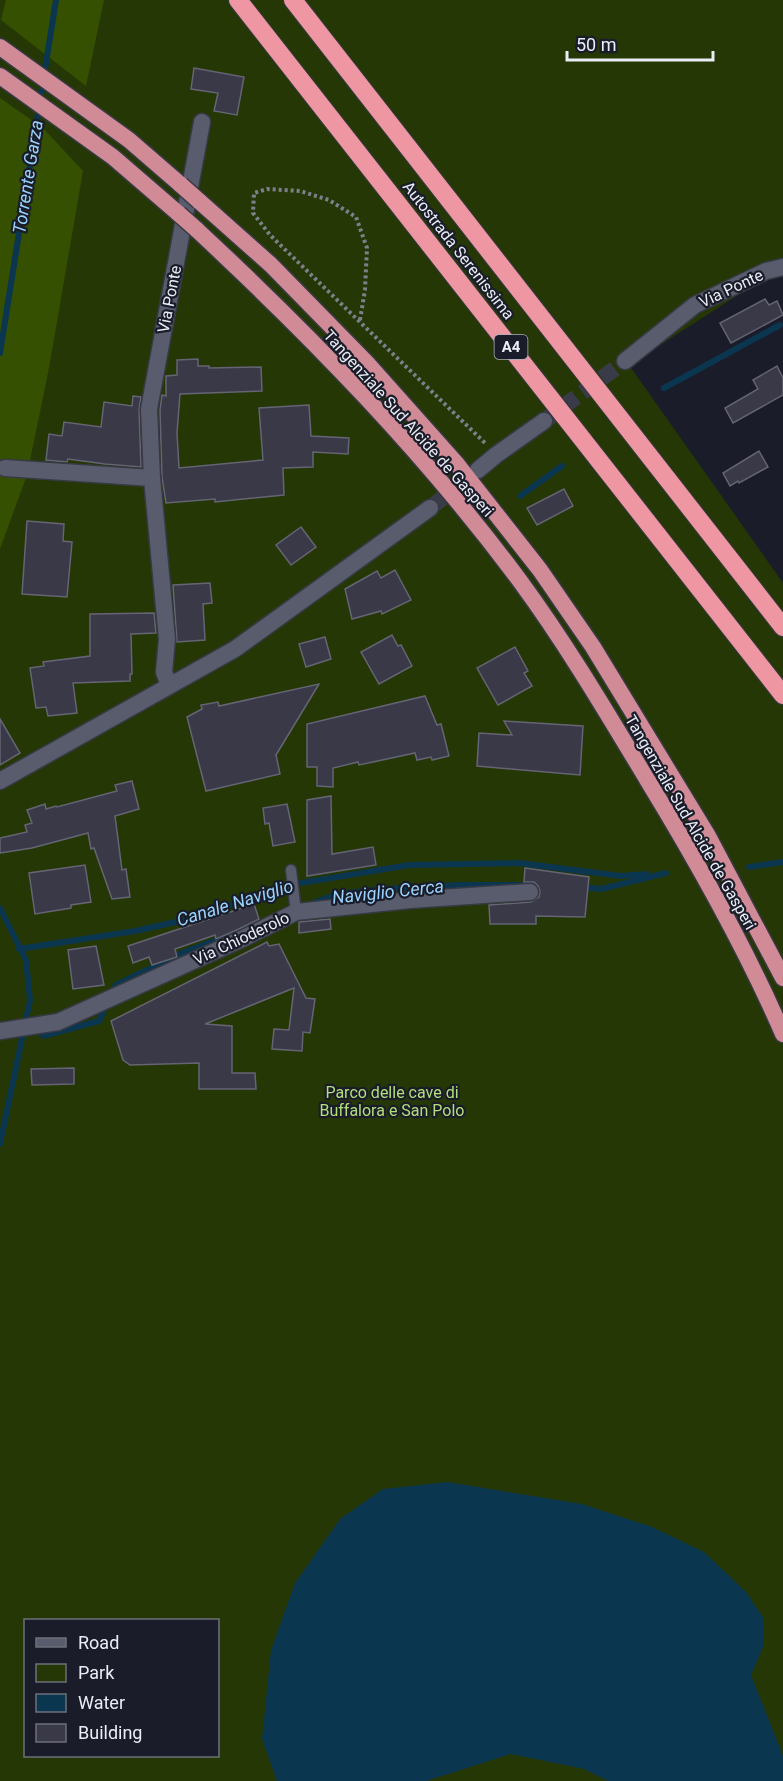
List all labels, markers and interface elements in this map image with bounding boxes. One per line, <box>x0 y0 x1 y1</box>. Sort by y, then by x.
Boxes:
scale bar <box>567 24 712 62</box>
text: 50 m <box>576 34 616 55</box>
water label: Torrente Garza <box>8 119 47 235</box>
street label: Autostrada Serenissima <box>399 177 518 323</box>
street label: Via Ponte <box>154 264 185 334</box>
street label: Via Ponte <box>696 265 766 312</box>
street label: Tangenziale Sud Alcide de Gasperi <box>320 326 498 521</box>
road number: A4 <box>494 335 528 359</box>
street label: Tangenziale Sud Alcide de Gasperi <box>621 711 760 933</box>
water label: Canale Naviglio <box>174 875 296 930</box>
water label: Naviglio Cerca <box>331 875 445 908</box>
street label: Via Chioderolo <box>190 908 292 969</box>
park label: Parco delle cave di Buffalora e San Polo <box>319 1083 465 1120</box>
legend <box>24 1619 219 1757</box>
text: Road <box>78 1632 119 1653</box>
text: Park <box>78 1662 115 1683</box>
text: Water <box>78 1692 125 1713</box>
text: Building <box>78 1722 142 1743</box>

